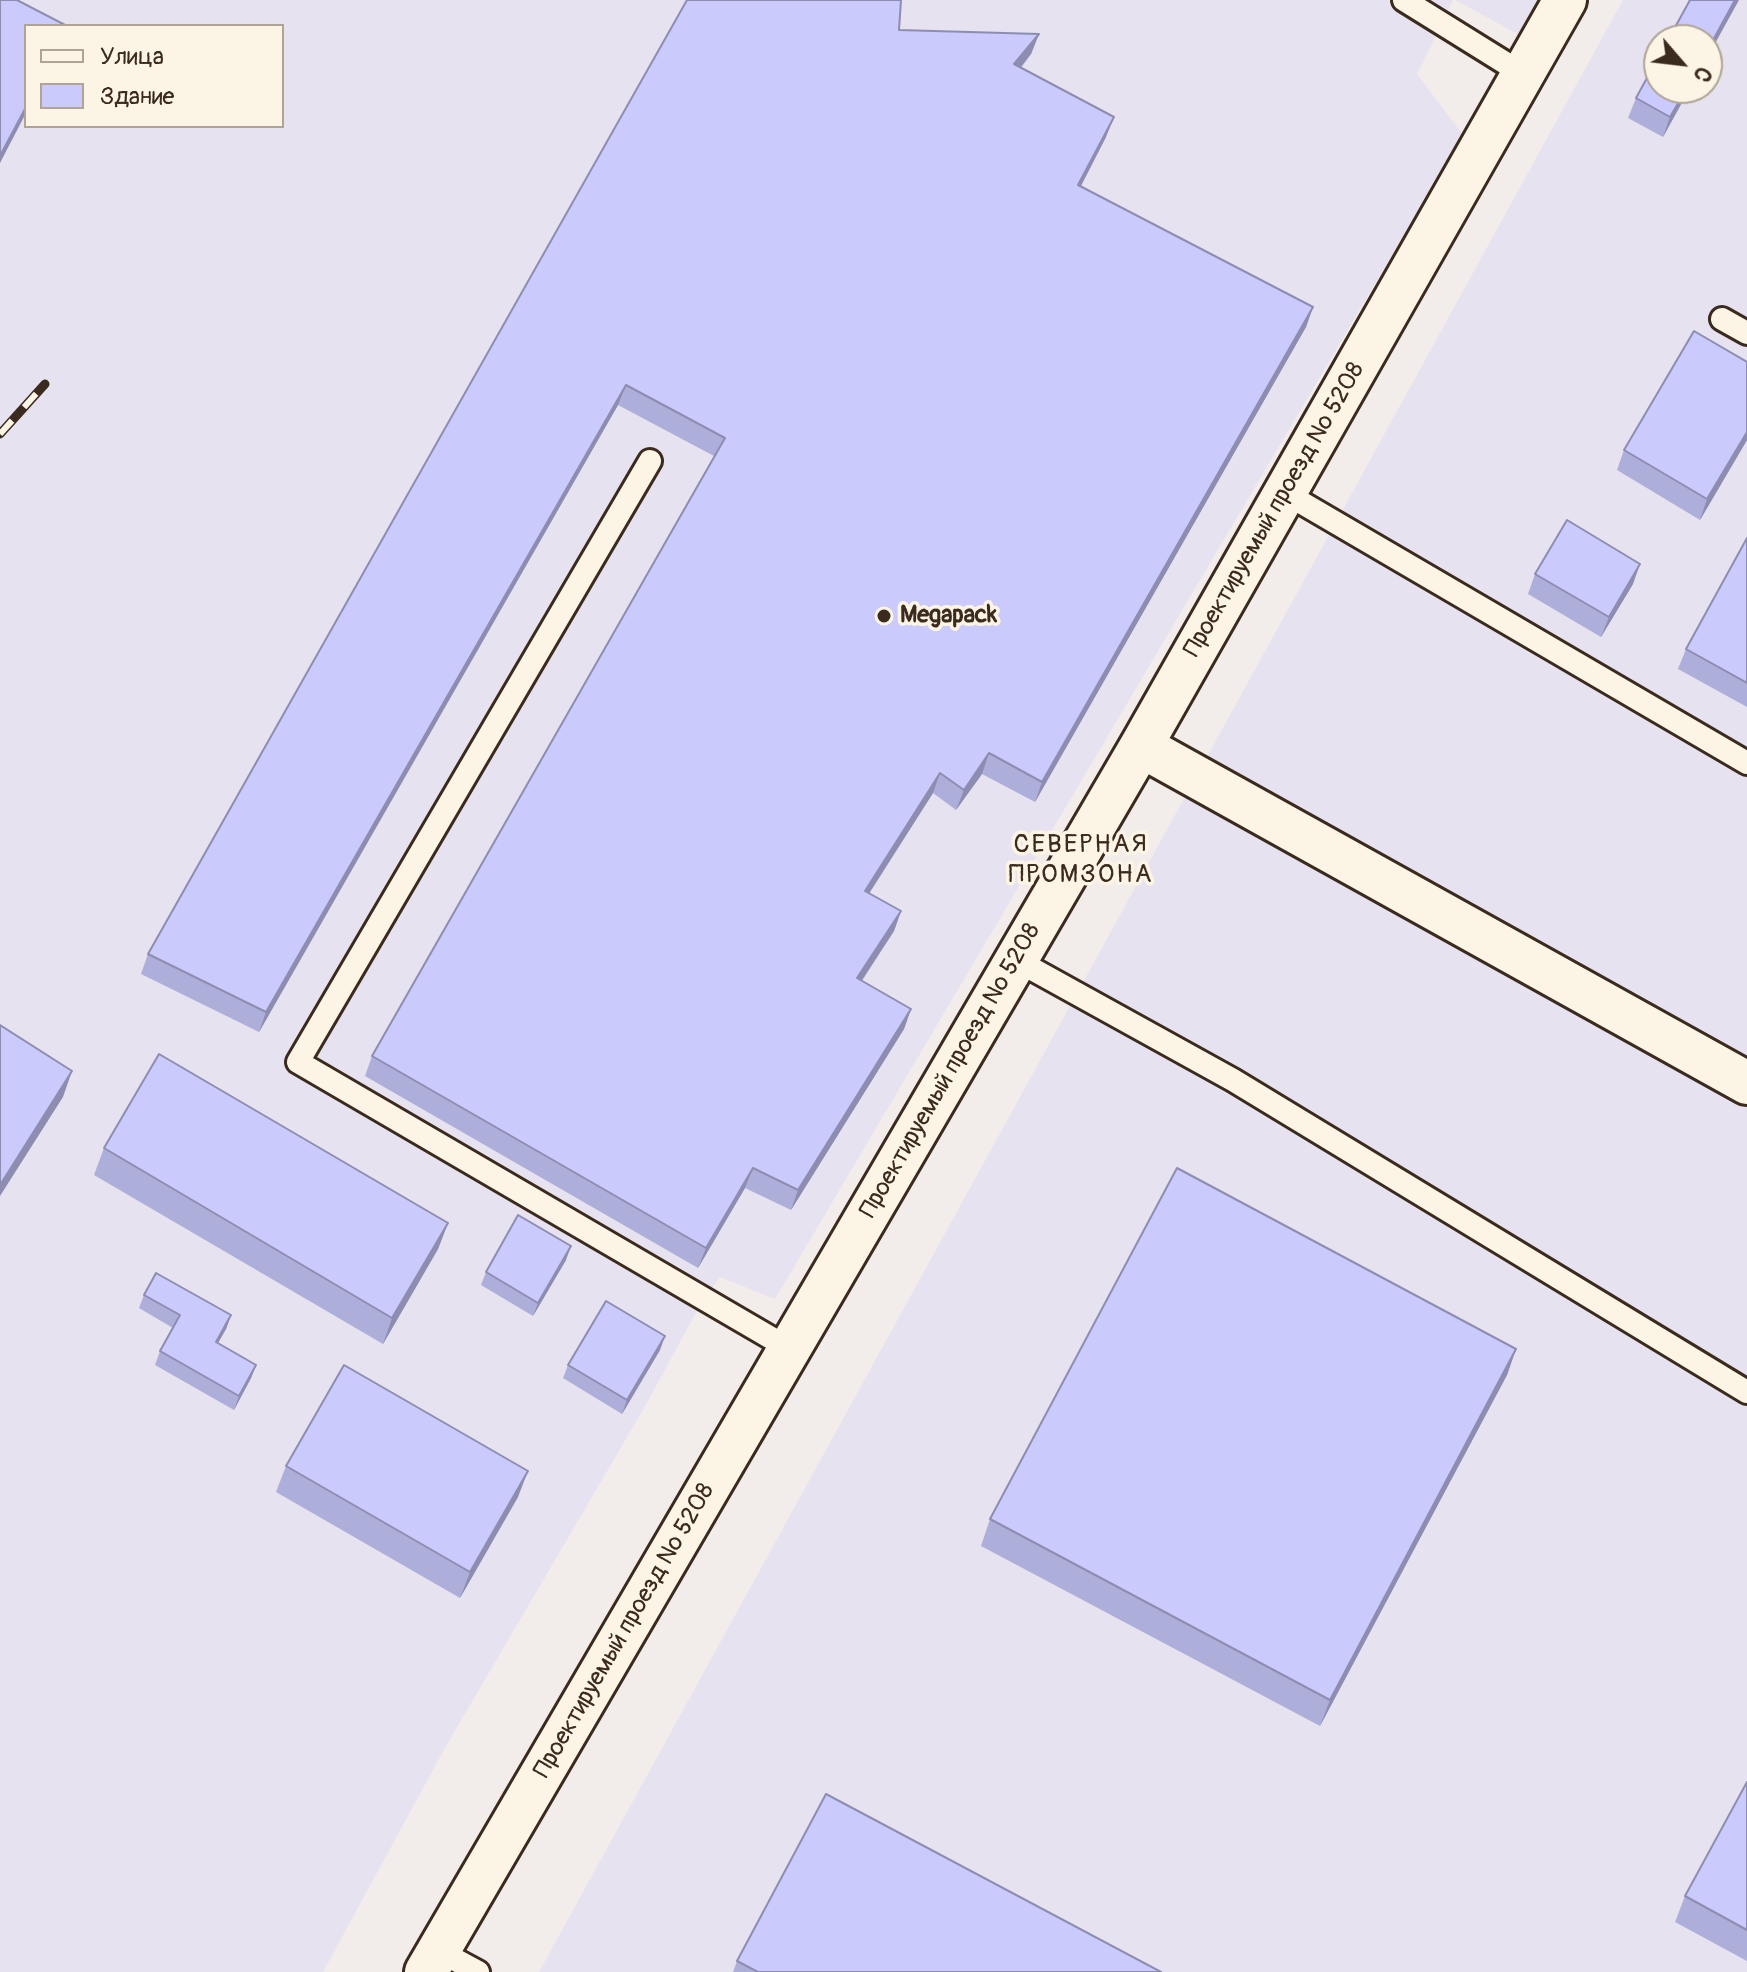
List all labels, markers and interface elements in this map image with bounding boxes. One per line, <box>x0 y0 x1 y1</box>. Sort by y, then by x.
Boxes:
legend <box>24 24 284 128</box>
north arrow <box>1643 24 1723 104</box>
text: Улица <box>100 42 164 71</box>
text: С <box>1687 62 1718 87</box>
text: Здание <box>100 82 174 111</box>
street label: Проектируемый проезд № 5208 <box>1179 357 1371 663</box>
place label: Megapack <box>900 602 997 630</box>
marker: Megapack <box>875 607 893 625</box>
district label: СЕВЕРНАЯ ПРОМЗОНА <box>1008 829 1154 890</box>
street label: Проектируемый проезд № 5208 <box>855 918 1047 1224</box>
street label: Проектируемый проезд № 5208 <box>529 1478 721 1784</box>

